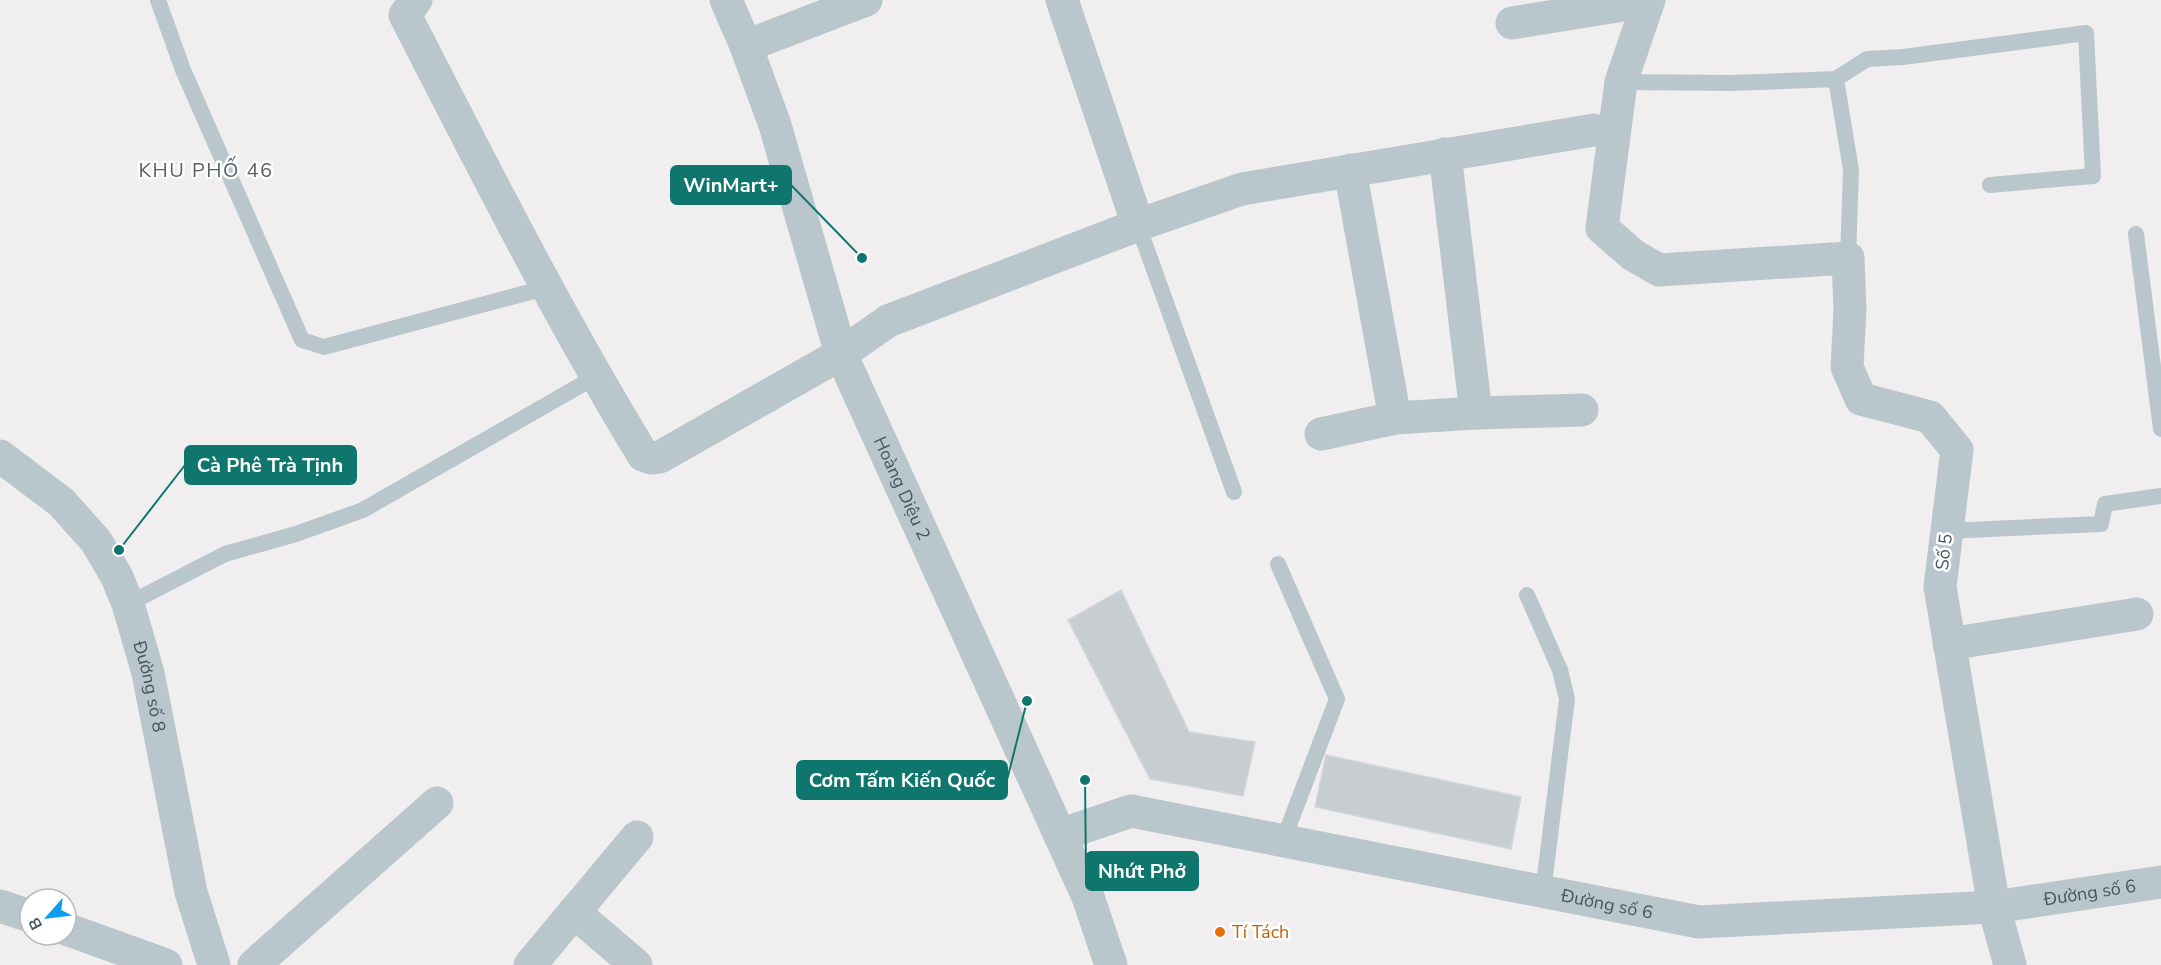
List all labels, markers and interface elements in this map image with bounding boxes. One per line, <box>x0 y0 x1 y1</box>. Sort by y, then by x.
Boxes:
district label: KHU PHỐ 46 <box>139 156 273 184</box>
callout: WinMart+ <box>671 166 791 204</box>
text: WinMart+ <box>683 172 779 199</box>
street label: Hoàng Diệu 2 <box>868 432 936 544</box>
callout: Cà Phê Trà Tịnh <box>185 446 356 484</box>
text: Cà Phê Trà Tịnh <box>197 452 343 479</box>
street label: Số 5 <box>1930 532 1958 572</box>
street label: Đường số 8 <box>127 637 171 734</box>
callout: Cơm Tấm Kiến Quốc <box>797 761 1007 799</box>
text: Cơm Tấm Kiến Quốc <box>809 767 996 794</box>
callout: Nhứt Phở <box>1086 852 1198 890</box>
text: Nhứt Phở <box>1098 858 1186 885</box>
street label: Đường số 6 <box>2041 874 2138 912</box>
street label: Đường số 6 <box>1558 883 1655 925</box>
north arrow <box>18 887 78 947</box>
text: B <box>23 914 48 934</box>
place label: Tí Tách <box>1232 920 1289 944</box>
marker: Tí Tách <box>1213 925 1227 939</box>

